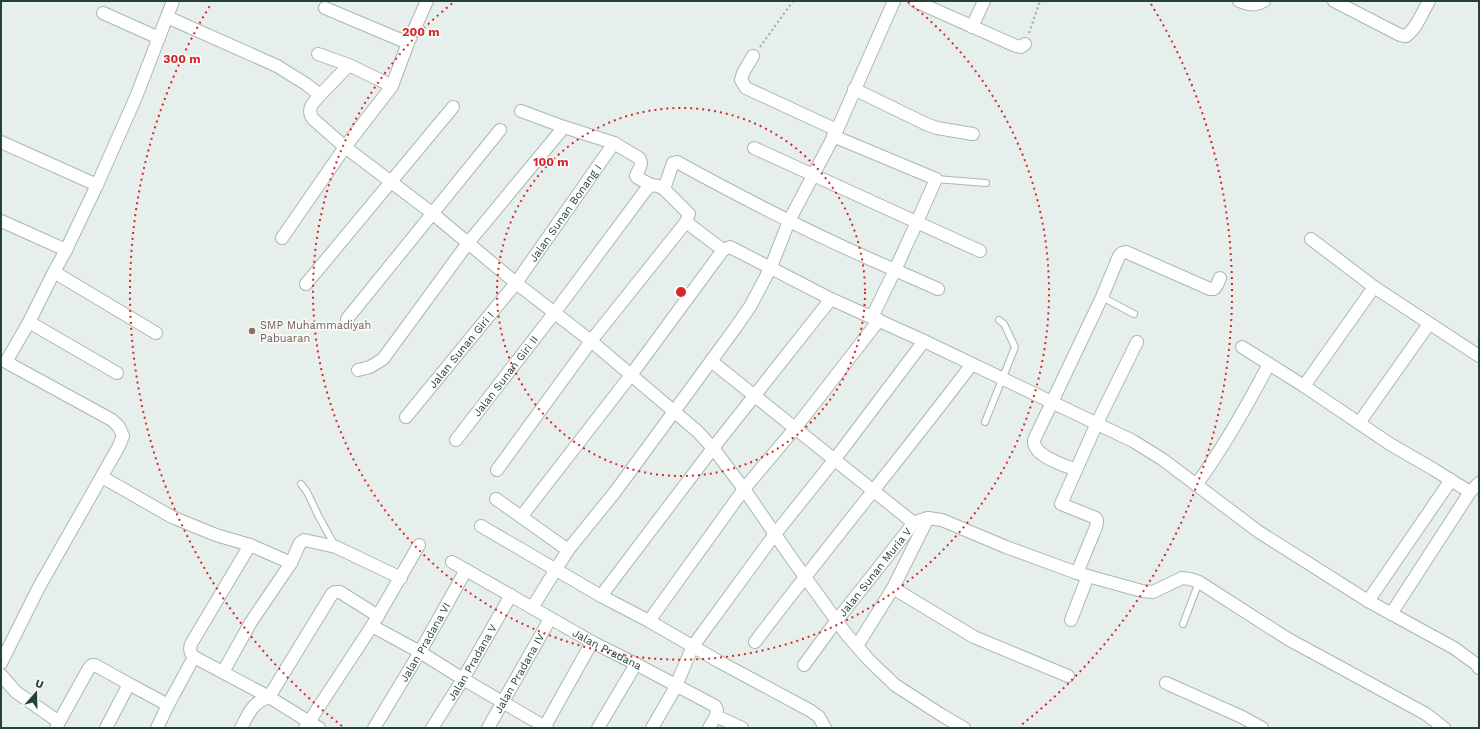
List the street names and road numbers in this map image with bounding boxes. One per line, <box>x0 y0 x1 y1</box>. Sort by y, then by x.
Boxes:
street label: Jalan Sunan Bonang I <box>527 162 604 265</box>
street label: Jalan Sunan Giri I <box>426 309 497 391</box>
street label: Jalan Sunan Giri II <box>471 333 541 419</box>
street label: Jalan Sunan Muria V <box>836 525 915 619</box>
street label: Jalan Pradana VI <box>397 600 453 684</box>
street label: Jalan Pradana V <box>445 622 500 703</box>
street label: Jalan Pradana <box>570 626 644 673</box>
street label: Jalan Pradana IV <box>492 631 547 716</box>

